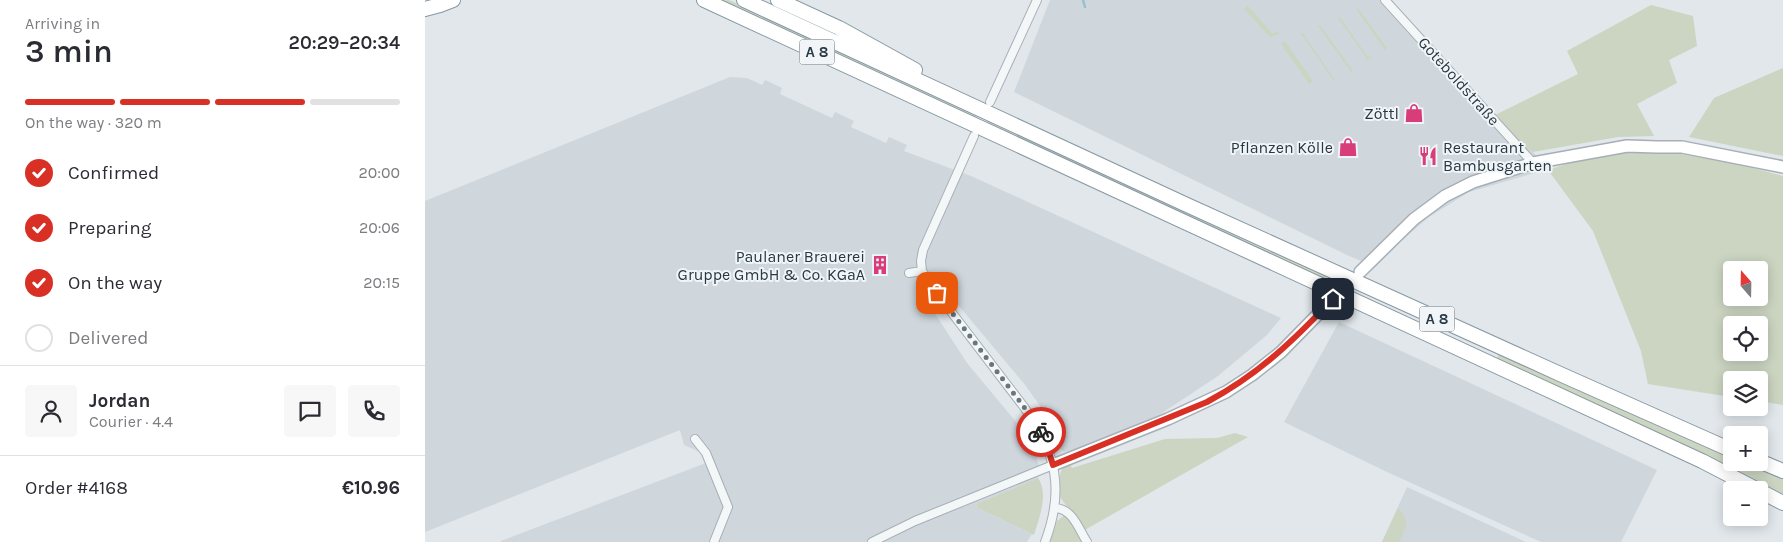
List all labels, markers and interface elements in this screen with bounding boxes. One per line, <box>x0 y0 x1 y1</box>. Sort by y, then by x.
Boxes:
text: Arriving in <box>25 14 100 33</box>
text: 20:29–20:34 <box>289 32 400 54</box>
text: 3 min <box>25 33 113 70</box>
street label: Goteboldstraße <box>1414 33 1504 129</box>
road number: A 8 <box>799 40 835 64</box>
shop icon: Zöttl <box>1403 102 1425 124</box>
place label: Zöttl <box>1364 104 1399 123</box>
text: On the way · 320 m <box>25 113 162 132</box>
shop icon: Pflanzen Kölle <box>1337 136 1359 158</box>
place label: Pflanzen Kölle <box>1231 138 1333 157</box>
place label: Restaurant Bambusgarten <box>1443 138 1552 175</box>
restaurant icon: Restaurant Bambusgarten <box>1417 145 1439 167</box>
icon: check <box>25 159 53 187</box>
text: Confirmed <box>68 162 159 184</box>
text: 20:00 <box>359 163 400 182</box>
icon: check <box>25 214 53 242</box>
text: Preparing <box>68 217 151 239</box>
text: 20:06 <box>359 218 400 237</box>
place label: Paulaner Brauerei Gruppe GmbH & Co. KGaA <box>678 247 865 284</box>
building icon: Paulaner Brauerei Gruppe GmbH & Co. KGaA <box>869 254 891 276</box>
north arrow <box>1723 261 1767 306</box>
map controls <box>1723 261 1768 526</box>
icon: check <box>25 269 53 297</box>
text: On the way <box>68 272 162 294</box>
pin <box>916 272 958 314</box>
text: 20:15 <box>363 273 400 292</box>
pin <box>1312 278 1354 320</box>
icon: bag <box>923 279 951 307</box>
icon: home <box>1319 285 1347 313</box>
road number: A 8 <box>1419 306 1455 332</box>
button: locate <box>1723 316 1768 361</box>
text: Delivered <box>68 327 148 349</box>
button: layers <box>1723 371 1768 416</box>
button: person <box>25 385 77 437</box>
button: chat <box>284 385 336 437</box>
button: phone <box>348 385 400 437</box>
text: Jordan <box>89 390 150 412</box>
courier <box>1016 407 1066 457</box>
text: Courier · 4.4 <box>89 412 173 431</box>
icon: bike <box>1027 418 1055 446</box>
button: + <box>1723 426 1768 471</box>
text: Order #4168 <box>25 477 128 499</box>
text: €10.96 <box>342 477 400 499</box>
button: − <box>1723 481 1768 526</box>

